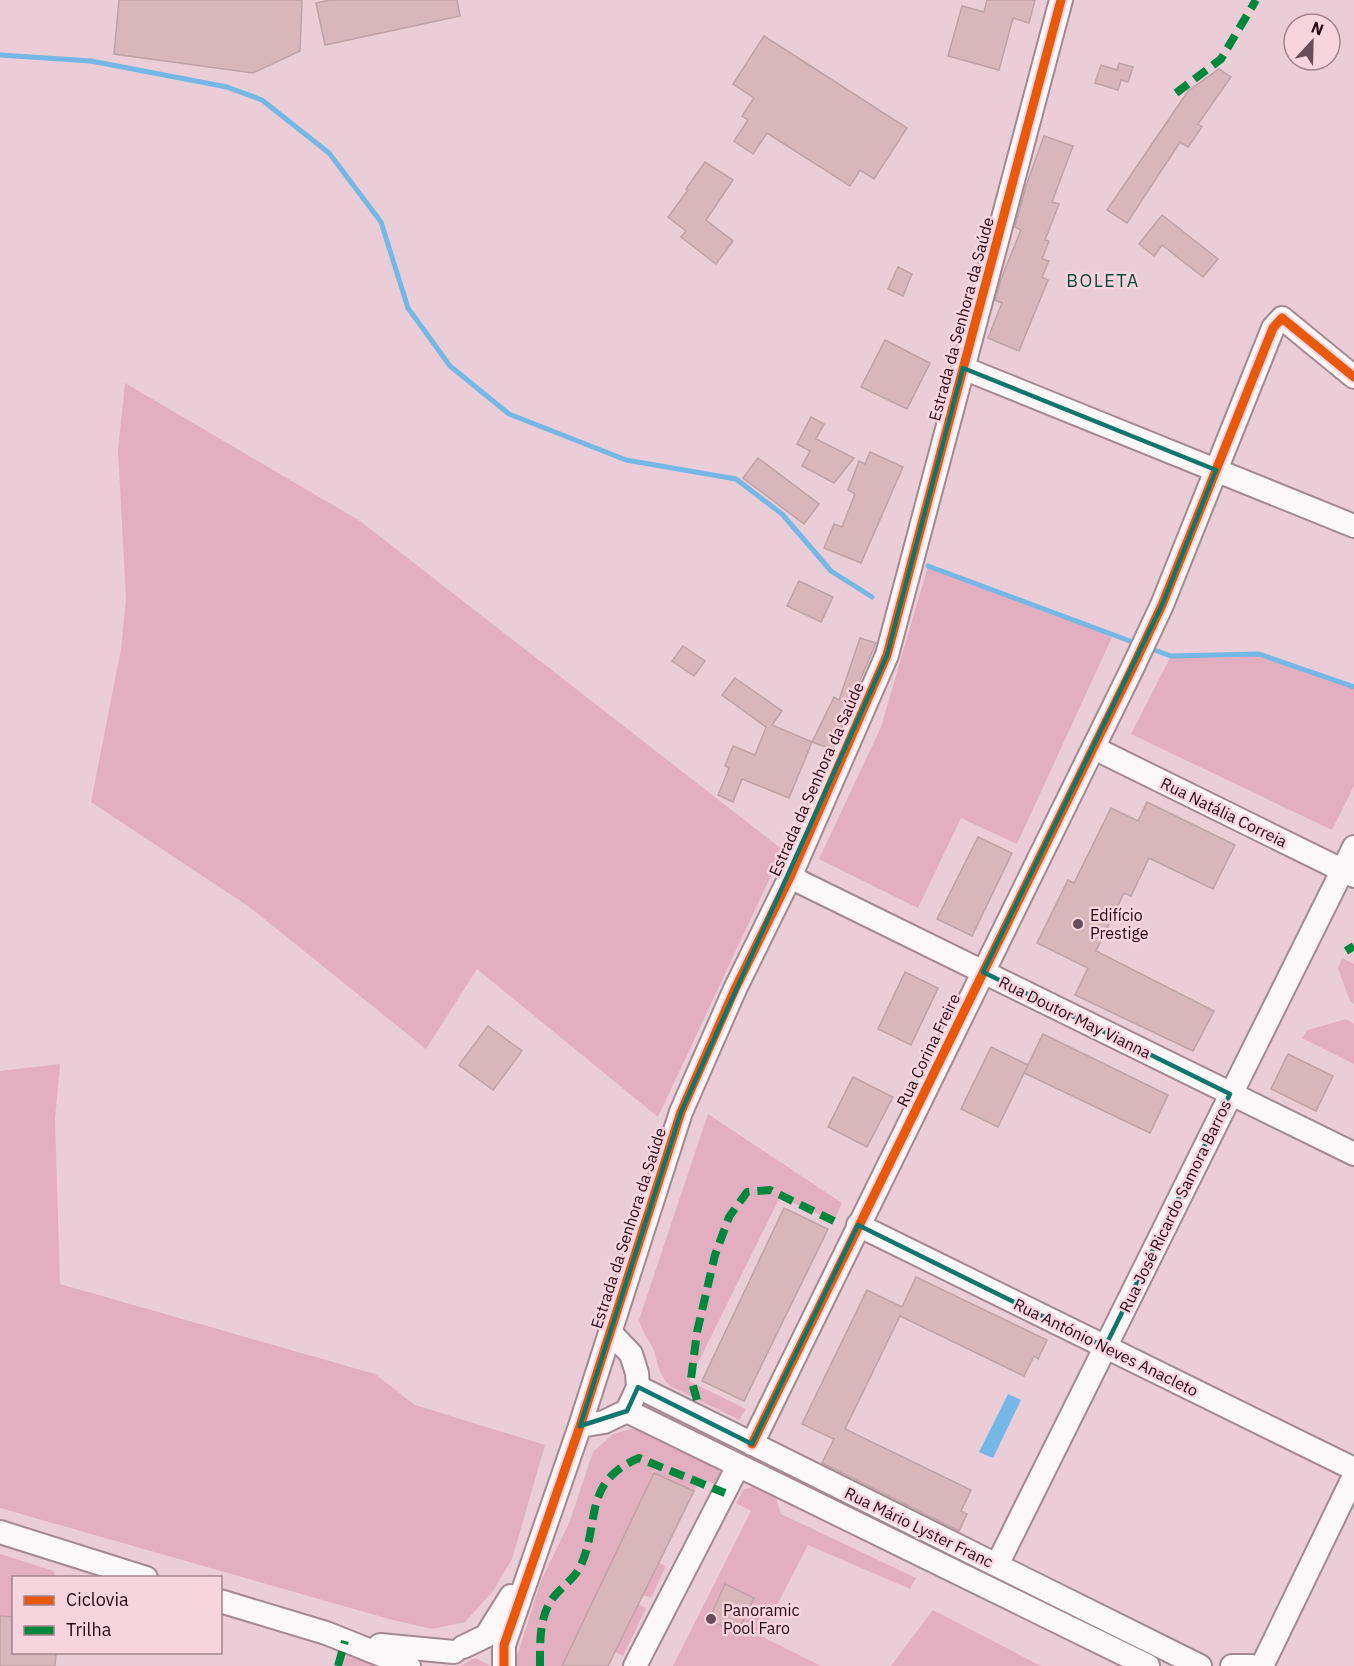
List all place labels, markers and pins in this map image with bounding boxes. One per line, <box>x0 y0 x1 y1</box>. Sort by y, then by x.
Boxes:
place label: Edifício Prestige <box>1090 905 1149 943</box>
marker: Edifício Prestige <box>1071 917 1085 931</box>
place label: Panoramic Pool Faro <box>723 1600 800 1638</box>
marker: Panoramic Pool Faro <box>704 1612 718 1626</box>

